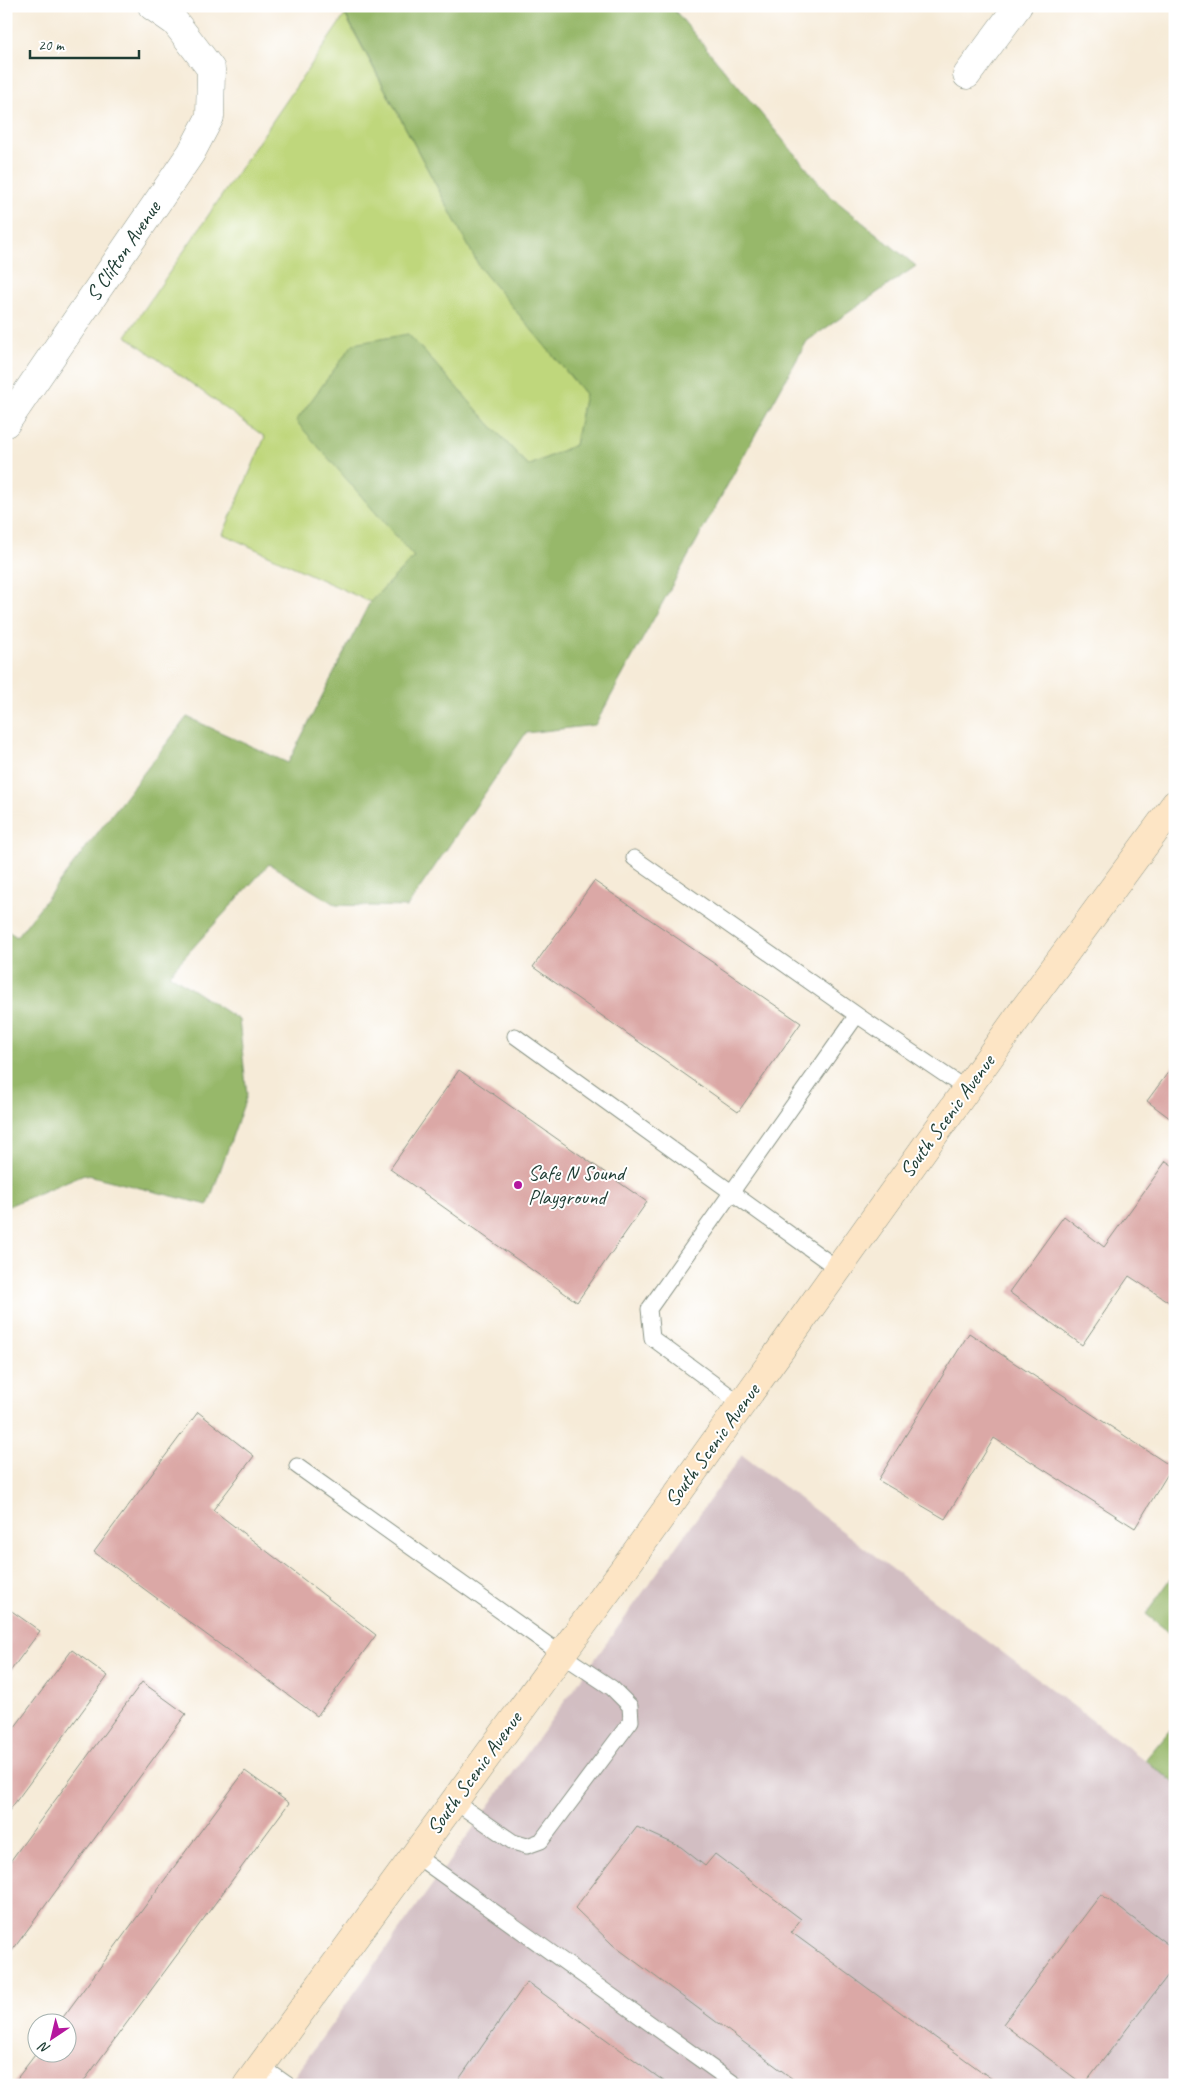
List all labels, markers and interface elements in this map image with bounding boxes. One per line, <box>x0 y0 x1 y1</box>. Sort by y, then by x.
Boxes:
scale bar <box>30 28 139 60</box>
text: 20 m <box>38 36 65 55</box>
street label: S Clifton Avenue <box>80 195 167 306</box>
street label: South Scenic Avenue <box>894 1048 1002 1183</box>
place label: Safe N Sound Playground <box>528 1160 628 1210</box>
marker: Safe N Sound Playground <box>512 1179 524 1191</box>
street label: South Scenic Avenue <box>659 1377 767 1512</box>
street label: South Scenic Avenue <box>421 1705 529 1840</box>
north arrow <box>28 2014 78 2064</box>
text: N <box>34 2037 53 2058</box>

